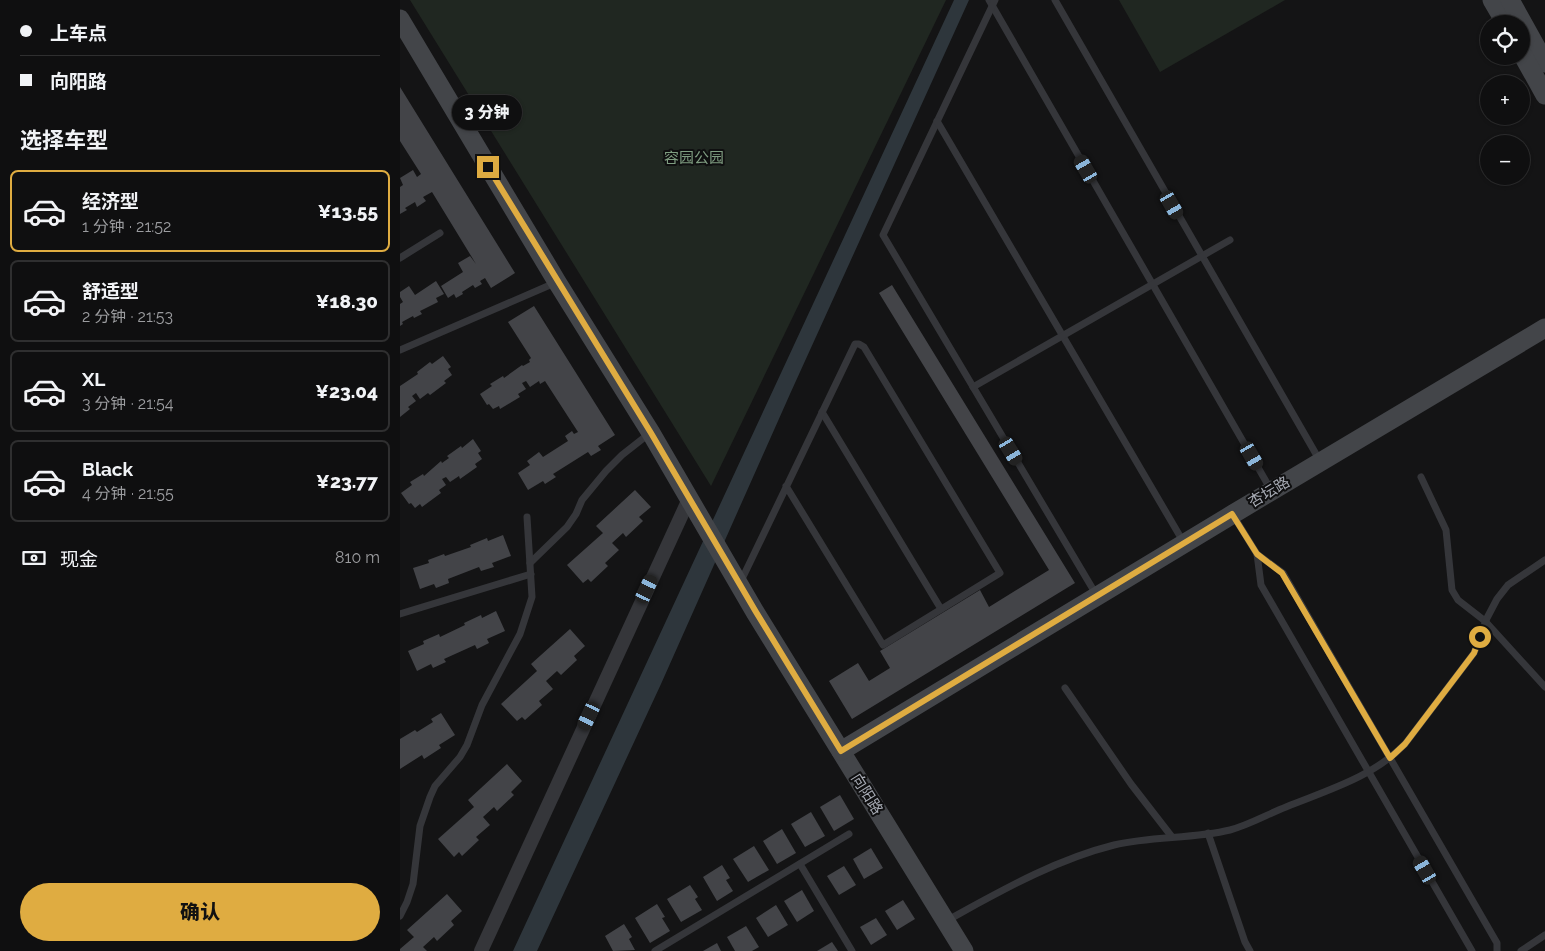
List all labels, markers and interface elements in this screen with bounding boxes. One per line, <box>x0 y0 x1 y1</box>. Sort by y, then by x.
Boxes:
map controls <box>1480 15 1530 185</box>
button: locate <box>1480 15 1530 65</box>
text: 上车点 <box>50 22 107 44</box>
text: 向阳路 <box>50 70 107 92</box>
button: + <box>1480 75 1530 125</box>
callout: 3 分钟 <box>453 94 523 130</box>
text: 3 分钟 <box>465 103 509 122</box>
text: 选择车型 <box>20 127 108 153</box>
button: − <box>1480 135 1530 185</box>
park label: 容园公园 <box>664 149 724 167</box>
car <box>1072 152 1099 186</box>
route end <box>477 156 499 178</box>
car <box>1158 188 1185 222</box>
icon: car <box>22 189 67 234</box>
text: 经济型 <box>82 190 139 212</box>
text: ¥13.55 <box>318 200 378 222</box>
text: 1 分钟 · 21:52 <box>82 217 171 236</box>
icon: car <box>22 279 67 324</box>
text: 舒适型 <box>82 280 139 302</box>
text: ¥18.30 <box>316 290 378 312</box>
text: 2 分钟 · 21:53 <box>82 307 173 326</box>
text: XL <box>82 368 105 390</box>
icon: car <box>22 369 67 414</box>
text: ¥23.04 <box>315 380 378 402</box>
text: 3 分钟 · 21:54 <box>82 394 173 413</box>
car <box>996 434 1025 468</box>
car <box>1238 439 1265 473</box>
text: Black <box>82 458 133 480</box>
icon: car <box>22 459 67 504</box>
text: ¥23.77 <box>316 470 378 492</box>
street label: 杏坛路 <box>1245 473 1293 511</box>
text: 4 分钟 · 21:55 <box>82 484 174 503</box>
icon: cash <box>20 544 48 572</box>
text: 现金 <box>60 548 98 570</box>
text: 810 m <box>335 548 380 567</box>
car <box>633 572 660 606</box>
route start <box>1469 626 1491 648</box>
car <box>575 699 602 733</box>
street label: 向阳路 <box>847 770 887 818</box>
car <box>1411 853 1438 887</box>
button: 确认 <box>20 883 380 941</box>

